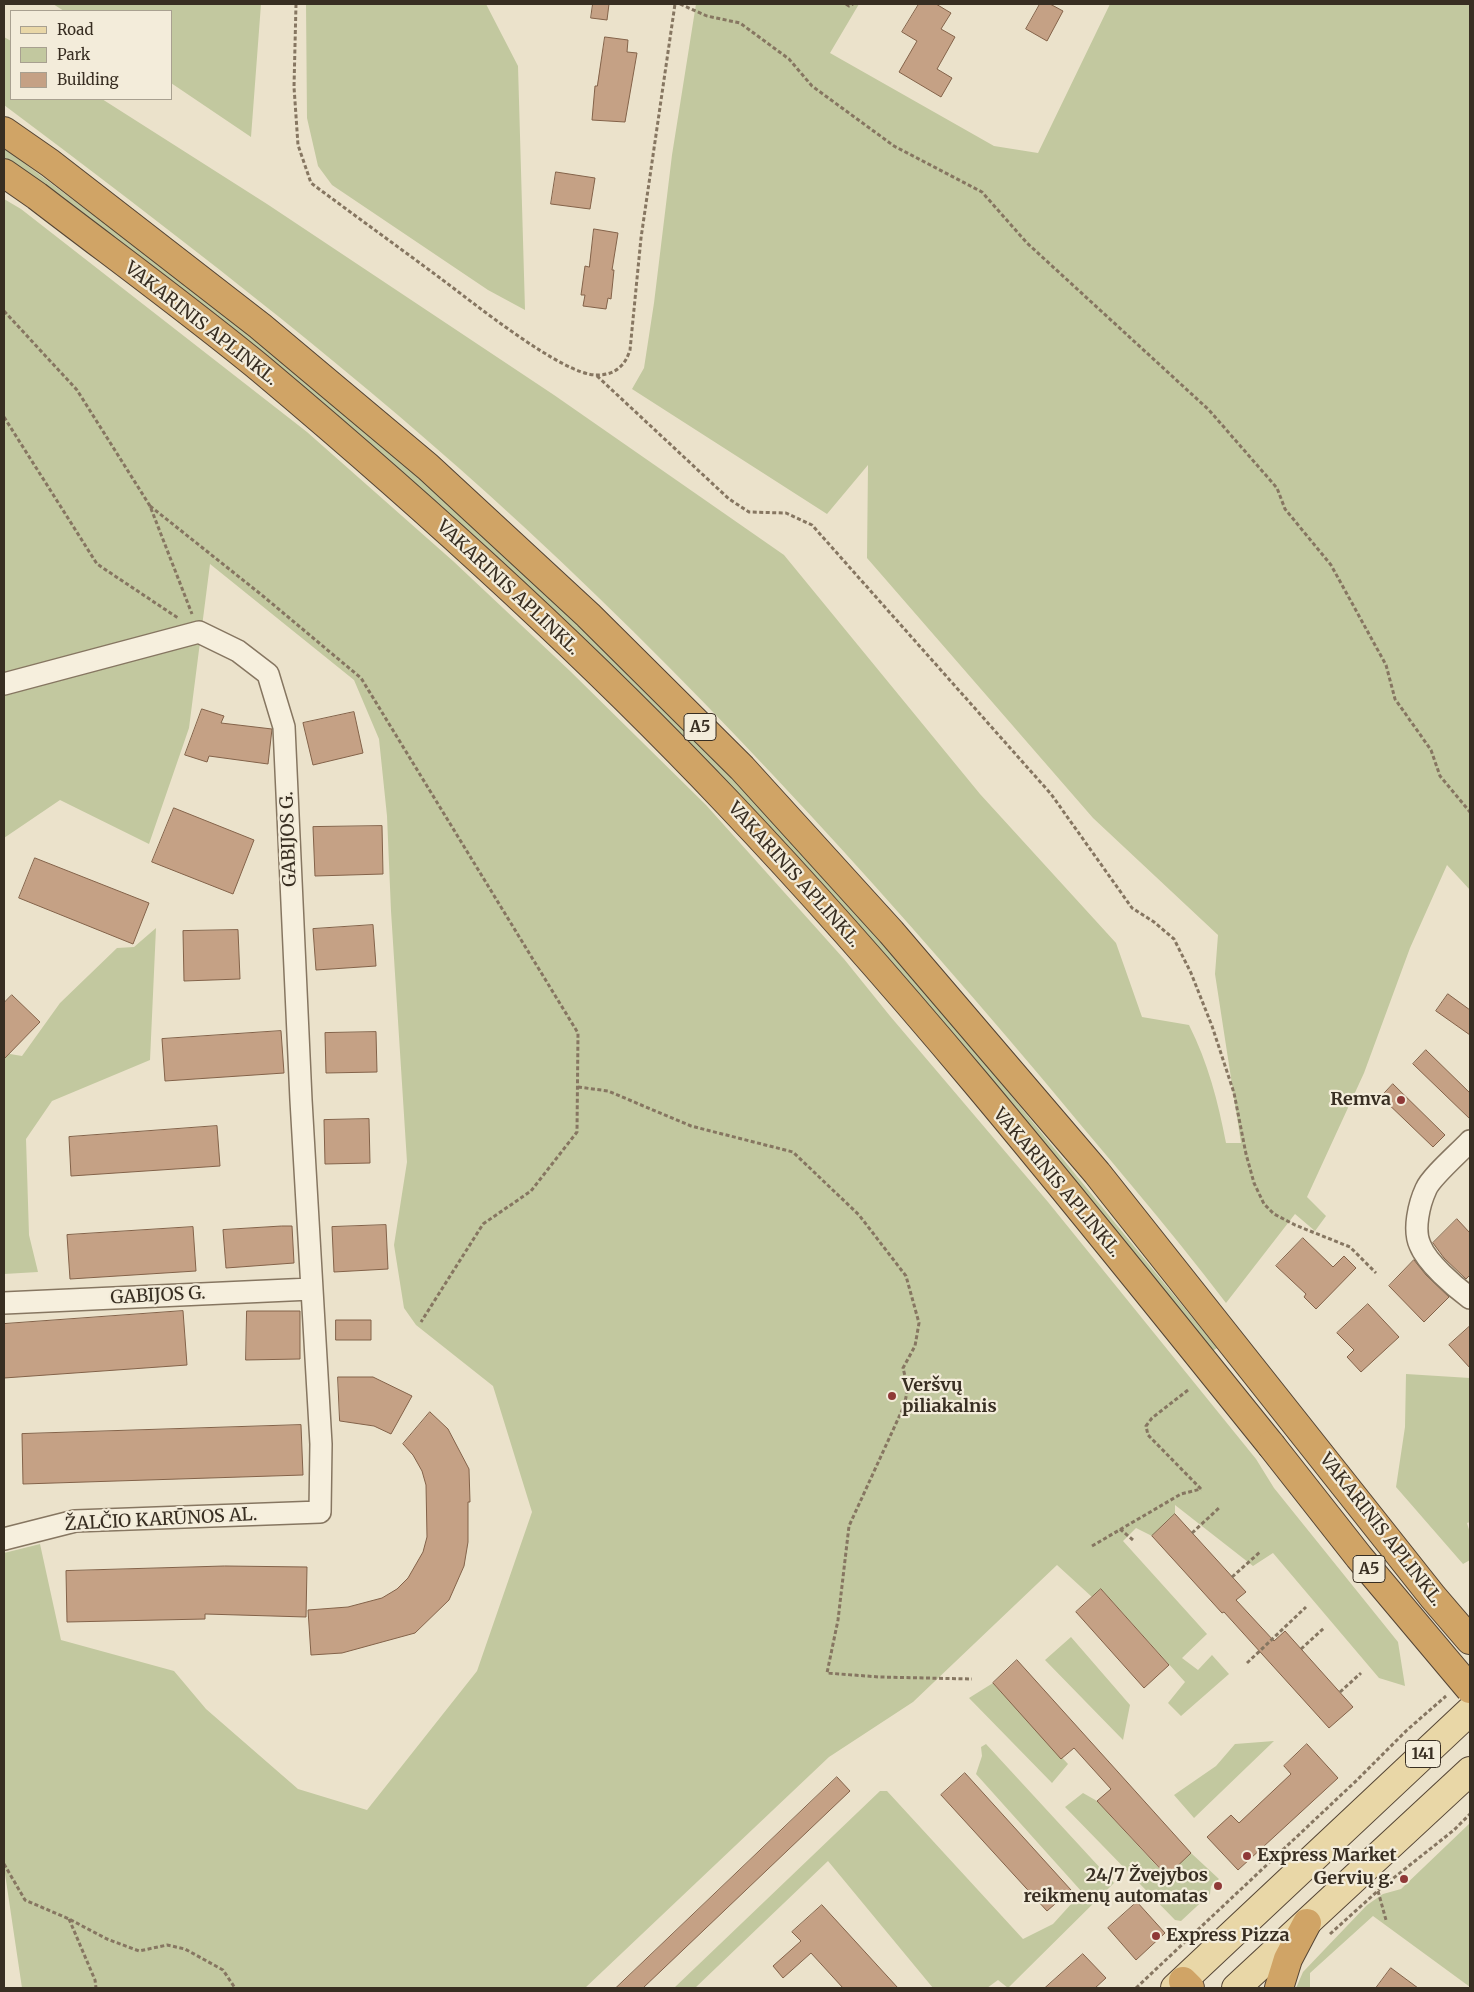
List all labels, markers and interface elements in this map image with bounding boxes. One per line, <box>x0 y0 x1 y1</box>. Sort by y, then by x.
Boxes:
legend <box>10 10 172 100</box>
text: Road <box>57 20 93 39</box>
text: Park <box>57 45 90 64</box>
text: Building <box>57 70 119 89</box>
street label: VAKARINIS APLINKL. <box>120 258 282 390</box>
street label: VAKARINIS APLINKL. <box>432 516 584 660</box>
road number: A5 <box>684 714 716 740</box>
street label: GABIJOS G. <box>277 791 301 887</box>
street label: VAKARINIS APLINKL. <box>723 798 865 952</box>
place label: Remva <box>1330 1089 1391 1111</box>
marker: Remva <box>1395 1094 1407 1106</box>
street label: VAKARINIS APLINKL. <box>988 1104 1126 1262</box>
street label: GABIJOS G. <box>110 1283 206 1309</box>
place label: Veršvų piliakalnis <box>902 1375 997 1418</box>
marker: Veršvų piliakalnis <box>886 1390 898 1402</box>
street label: VAKARINIS APLINKL. <box>1315 1449 1447 1611</box>
street label: ŽALČIO KARŪNOS AL. <box>64 1504 258 1536</box>
road number: A5 <box>1353 1556 1385 1582</box>
road number: 141 <box>1406 1740 1440 1768</box>
place label: Express Market <box>1257 1845 1397 1867</box>
marker: Express Market <box>1241 1850 1253 1862</box>
place label: 24/7 Žvejybos reikmenų automatas <box>1024 1865 1208 1908</box>
place label: Gervių g. <box>1314 1868 1394 1890</box>
marker: Gervių g. <box>1398 1873 1410 1885</box>
marker: 24/7 Žvejybos reikmenų automatas <box>1212 1880 1224 1892</box>
place label: Express Pizza <box>1166 1925 1289 1947</box>
marker: Express Pizza <box>1150 1930 1162 1942</box>

